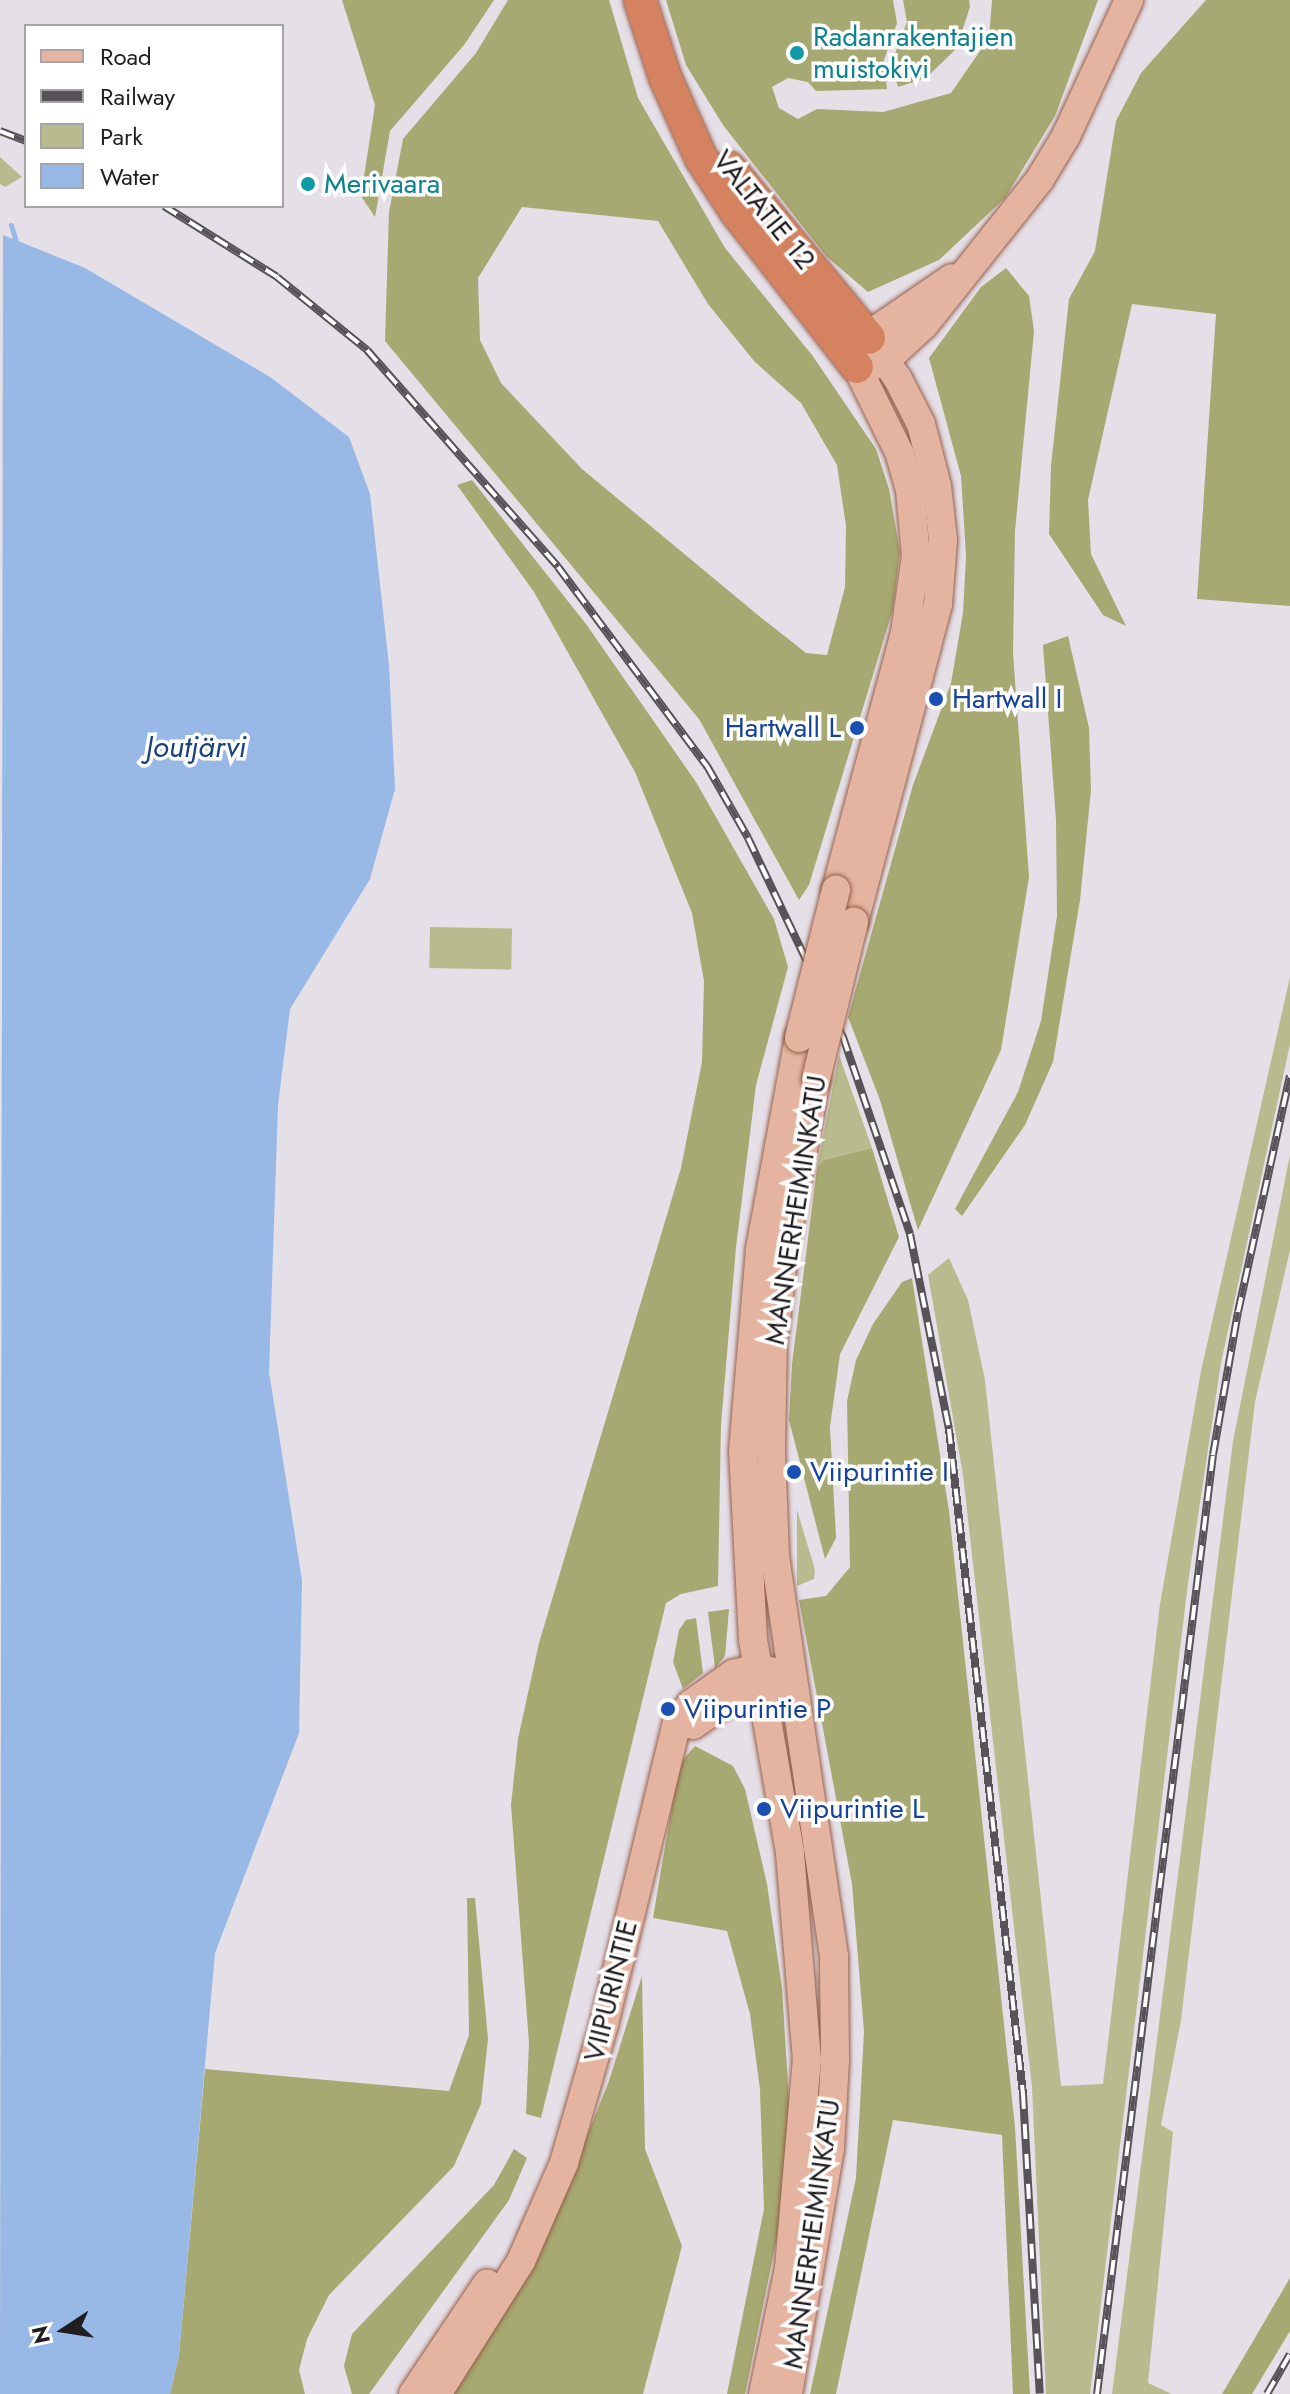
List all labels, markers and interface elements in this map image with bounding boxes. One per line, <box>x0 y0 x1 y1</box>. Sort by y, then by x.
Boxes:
place label: Radanrakentajien muistokivi <box>813 20 1014 86</box>
legend <box>24 24 284 208</box>
text: Road <box>100 39 152 74</box>
marker: Radanrakentajien muistokivi <box>788 44 806 62</box>
text: Railway <box>100 79 175 114</box>
text: Park <box>100 119 143 154</box>
street label: VALTATIE 12 <box>706 144 822 276</box>
text: Water <box>100 159 159 194</box>
place label: Merivaara <box>324 167 440 201</box>
marker: Merivaara <box>299 175 317 193</box>
place label: Hartwall I <box>952 682 1062 716</box>
marker: Hartwall I <box>927 690 945 708</box>
place label: Hartwall L <box>725 711 841 745</box>
marker: Hartwall L <box>848 719 866 737</box>
water label: Joutjärvi <box>146 729 246 765</box>
street label: MANNERHEIMINKATU <box>758 1073 834 1347</box>
place label: Viipurintie I <box>810 1455 949 1489</box>
marker: Viipurintie I <box>785 1463 803 1481</box>
place label: Viipurintie P <box>684 1692 831 1726</box>
marker: Viipurintie P <box>659 1700 677 1718</box>
place label: Viipurintie L <box>780 1792 925 1826</box>
marker: Viipurintie L <box>755 1800 773 1818</box>
street label: VIIPURINTIE <box>577 1917 645 2065</box>
street label: MANNERHEIMINKATU <box>776 2097 848 2371</box>
north arrow <box>24 2290 104 2370</box>
text: N <box>23 2323 58 2347</box>

